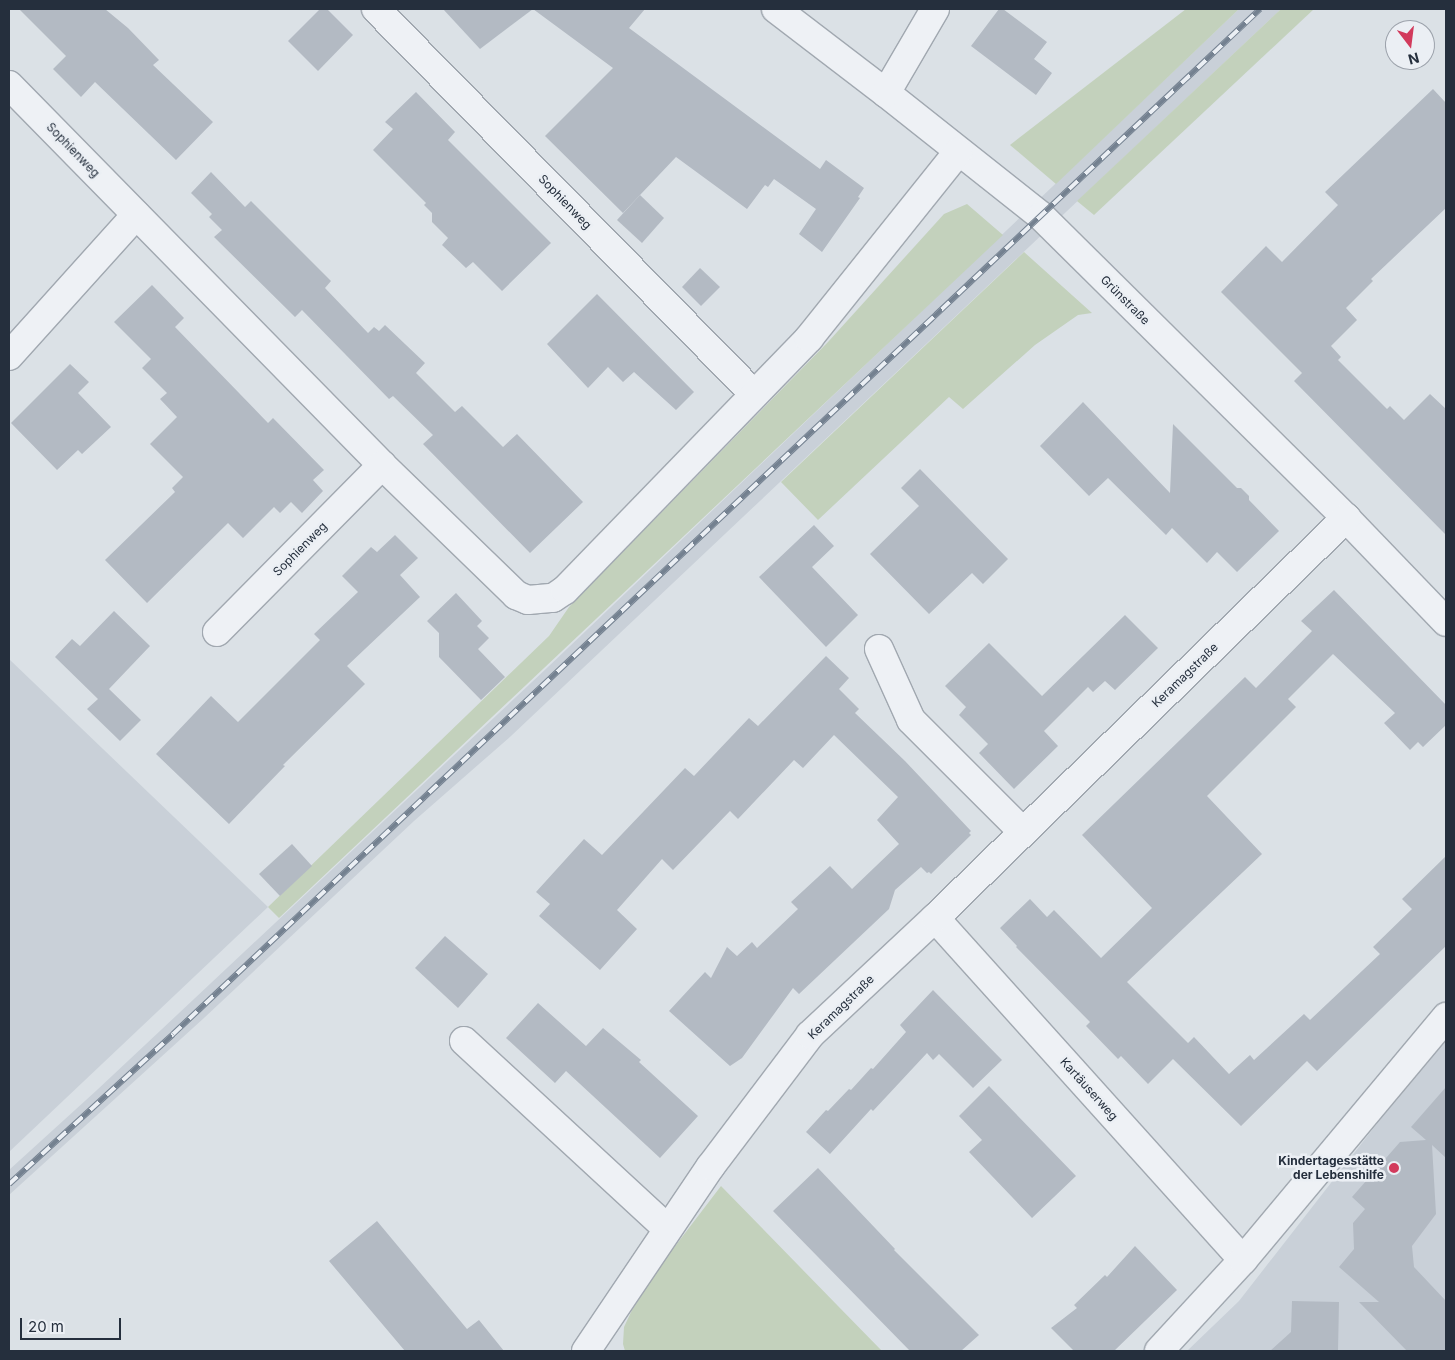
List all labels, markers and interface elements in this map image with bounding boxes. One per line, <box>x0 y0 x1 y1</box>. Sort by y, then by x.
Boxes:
north arrow <box>1385 20 1435 70</box>
text: N <box>1406 49 1421 69</box>
street label: Sophienweg <box>43 120 103 180</box>
street label: Sophienweg <box>535 172 595 232</box>
street label: Grünstraße <box>1097 272 1153 328</box>
street label: Sophienweg <box>270 519 330 579</box>
street label: Keramagstraße <box>1149 640 1221 710</box>
street label: Keramagstraße <box>805 972 877 1042</box>
street label: Kartäuserweg <box>1057 1055 1121 1123</box>
place label: Kindertagesstätte der Lebenshilfe <box>1278 1154 1384 1182</box>
marker: Kindertagesstätte der Lebenshilfe <box>1388 1162 1400 1174</box>
scale bar <box>22 1308 124 1340</box>
text: 20 m <box>28 1317 64 1336</box>

